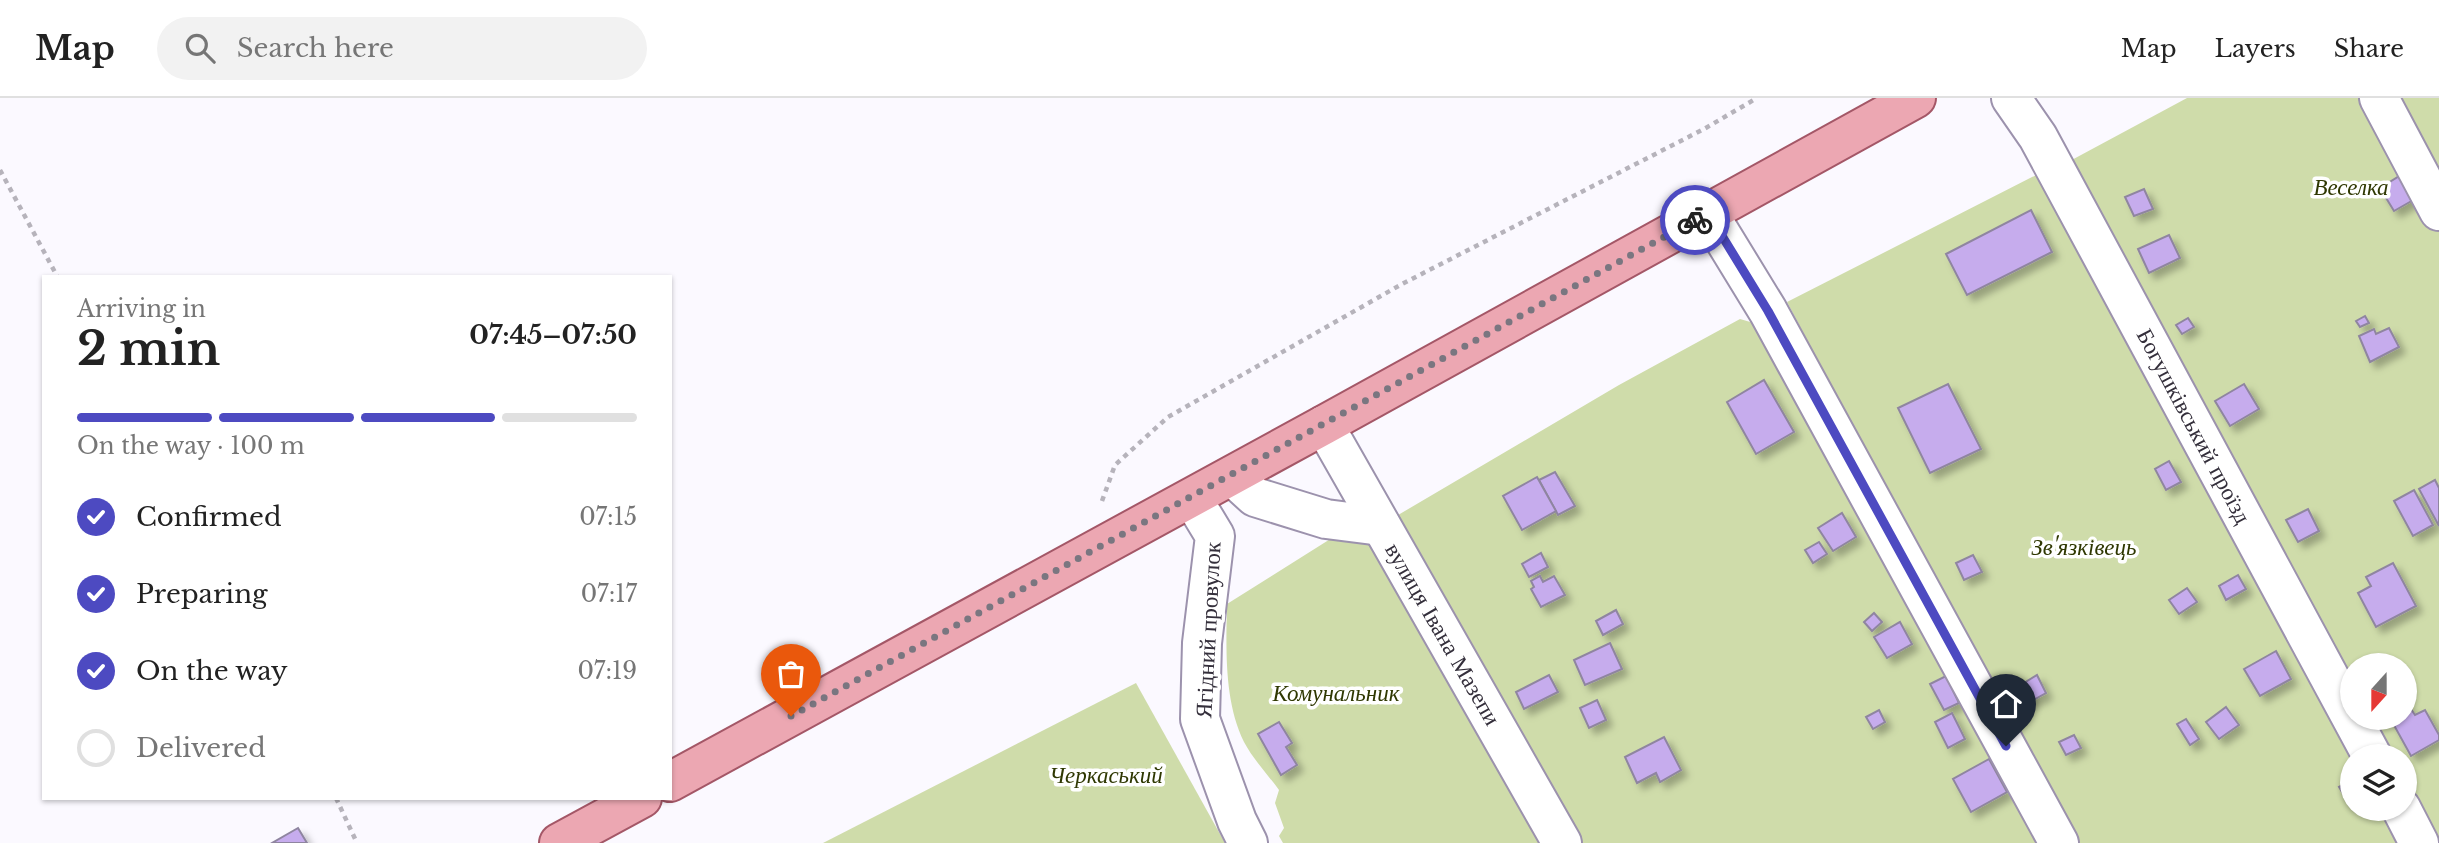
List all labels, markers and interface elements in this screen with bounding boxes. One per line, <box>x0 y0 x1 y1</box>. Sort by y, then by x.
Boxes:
search box <box>157 17 647 80</box>
text: Map <box>35 28 115 69</box>
icon: search <box>181 29 219 67</box>
text: Search here <box>237 32 394 64</box>
text: Map <box>2121 34 2177 63</box>
text: Layers <box>2215 34 2296 63</box>
text: Share <box>2334 34 2404 63</box>
park label: Веселка <box>2313 173 2389 201</box>
courier <box>1660 185 1730 255</box>
icon: bike <box>1676 201 1714 239</box>
text: Arriving in <box>77 295 206 323</box>
text: 07:45–07:50 <box>469 319 637 351</box>
text: 2 min <box>77 320 220 377</box>
street label: Богушківський проїзд <box>2131 324 2257 529</box>
text: On the way · 100 m <box>77 432 305 460</box>
icon: check <box>77 498 115 536</box>
text: Confirmed <box>136 501 281 533</box>
text: 07:15 <box>579 503 637 531</box>
park label: Зв'язківець <box>2031 533 2137 561</box>
street label: вулиця Івана Мазепи <box>1379 538 1507 730</box>
street label: Ягідний провулок <box>1189 540 1227 719</box>
icon: check <box>77 575 115 613</box>
text: Preparing <box>136 578 268 610</box>
text: 07:17 <box>581 580 637 608</box>
pin <box>761 644 821 716</box>
icon: check <box>77 652 115 690</box>
north arrow <box>2340 653 2417 730</box>
map controls <box>2340 653 2417 821</box>
text: On the way <box>136 655 288 687</box>
icon: bag <box>772 655 810 693</box>
text: 07:19 <box>577 657 637 685</box>
pin <box>1976 674 2036 746</box>
park label: Комунальник <box>1272 679 1400 707</box>
icon: home <box>1987 685 2025 723</box>
text: Delivered <box>136 732 266 764</box>
button: layers <box>2340 744 2417 821</box>
park label: Черкаський <box>1049 761 1163 789</box>

